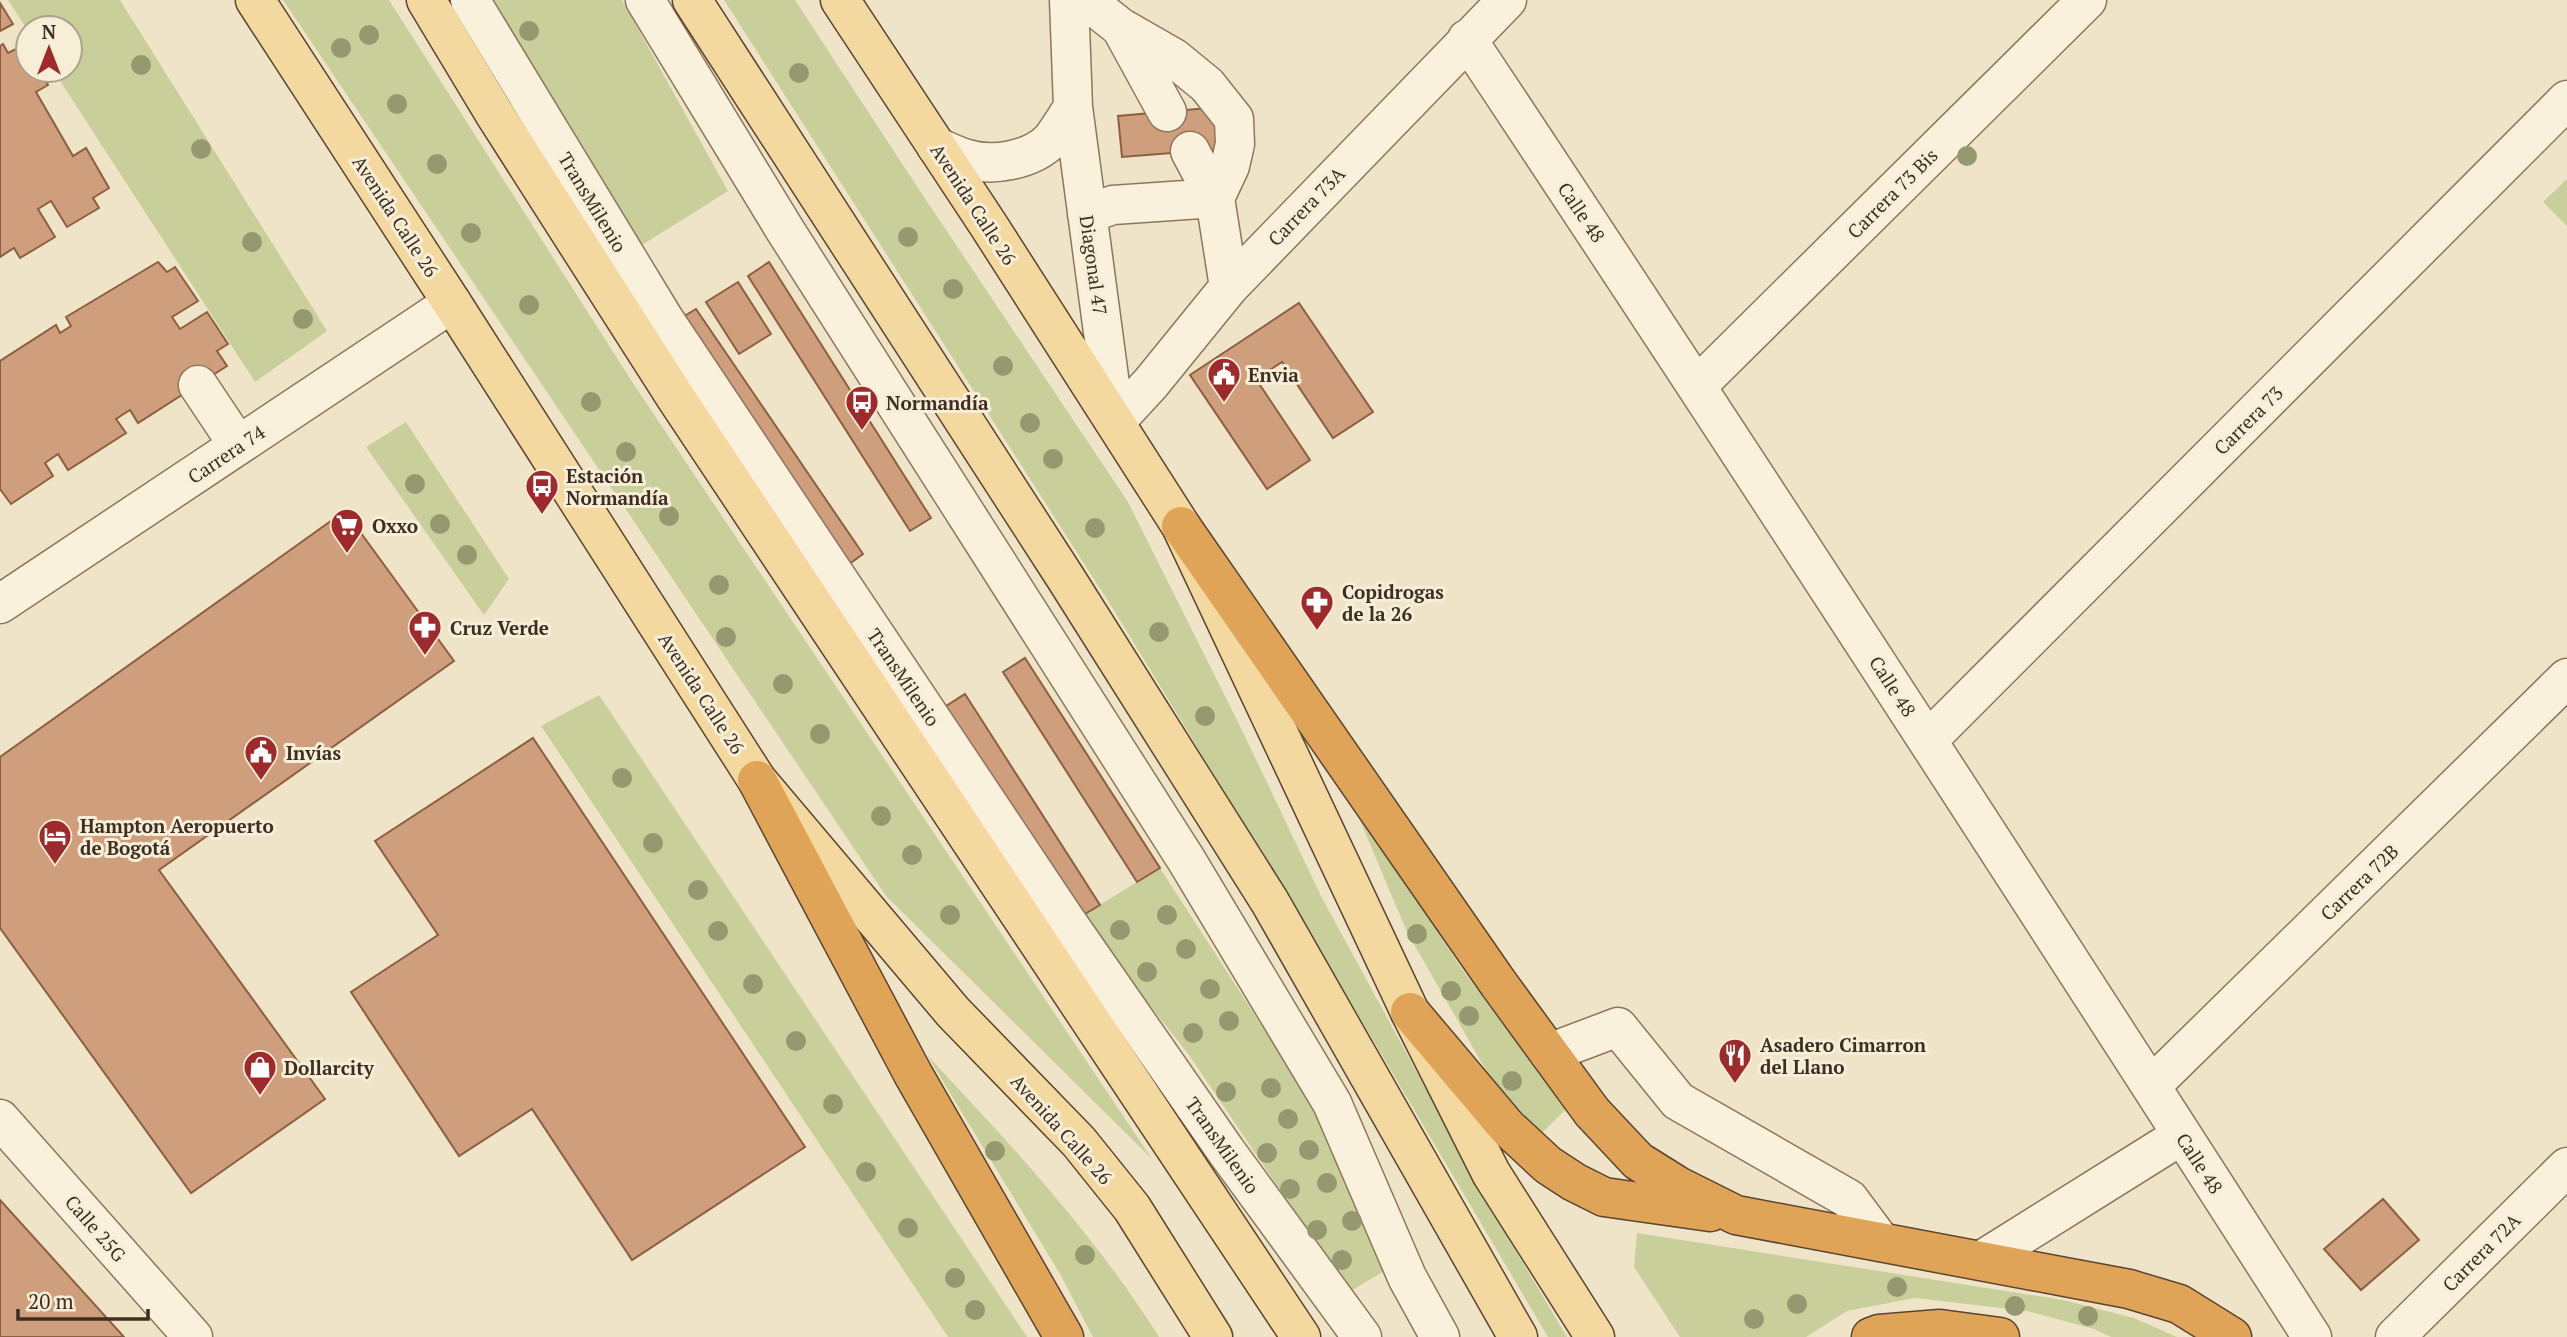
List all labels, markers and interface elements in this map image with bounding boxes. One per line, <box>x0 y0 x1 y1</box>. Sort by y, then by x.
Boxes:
north arrow <box>14 14 84 84</box>
text: N <box>42 19 57 44</box>
street label: Avenida Calle 26 <box>925 139 1023 269</box>
street label: Carrera 73 Bis <box>1841 142 1943 244</box>
street label: TransMilenio <box>553 147 633 257</box>
street label: Avenida Calle 26 <box>347 151 445 281</box>
street label: Carrera 73A <box>1262 161 1350 251</box>
street label: Calle 48 <box>1553 177 1611 247</box>
street label: Diagonal 47 <box>1075 213 1113 317</box>
public building icon: Envia <box>1205 355 1243 404</box>
place label: Envia <box>1248 362 1299 387</box>
street label: Carrera 73 <box>2208 380 2288 460</box>
bus stop icon: Normandía <box>843 383 881 432</box>
place label: Normandía <box>886 390 989 415</box>
street label: Carrera 74 <box>183 419 270 489</box>
place label: Estación Normandía <box>566 463 669 510</box>
bus stop icon: Estación Normandía <box>523 467 561 516</box>
supermarket icon: Oxxo <box>328 506 366 555</box>
place label: Oxxo <box>372 513 418 538</box>
place label: Copidrogas de la 26 <box>1342 579 1444 626</box>
pharmacy icon: Copidrogas de la 26 <box>1298 583 1336 632</box>
pharmacy icon: Cruz Verde <box>406 608 444 657</box>
place label: Cruz Verde <box>450 615 549 640</box>
street label: TransMilenio <box>862 623 946 731</box>
street label: Avenida Calle 26 <box>653 628 751 758</box>
street label: Calle 48 <box>1864 651 1922 721</box>
public building icon: Invías <box>242 733 280 782</box>
place label: Invías <box>286 740 341 765</box>
place label: Hampton Aeropuerto de Bogotá <box>80 813 274 860</box>
hotel icon: Hampton Aeropuerto de Bogotá <box>36 817 74 866</box>
street label: Carrera 72B <box>2315 838 2403 926</box>
place label: Asadero Cimarron del Llano <box>1760 1032 1927 1079</box>
restaurant icon: Asadero Cimarron del Llano <box>1716 1036 1754 1085</box>
shop icon: Dollarcity <box>241 1048 279 1097</box>
place label: Dollarcity <box>284 1055 375 1080</box>
street label: Avenida Calle 26 <box>1006 1069 1118 1189</box>
street label: TransMilenio <box>1180 1092 1266 1198</box>
street label: Calle 48 <box>2171 1128 2229 1198</box>
street label: Calle 25G <box>60 1189 132 1267</box>
street label: Carrera 72A <box>2437 1208 2525 1296</box>
scale bar <box>18 1278 147 1322</box>
text: 20 m <box>28 1287 74 1315</box>

